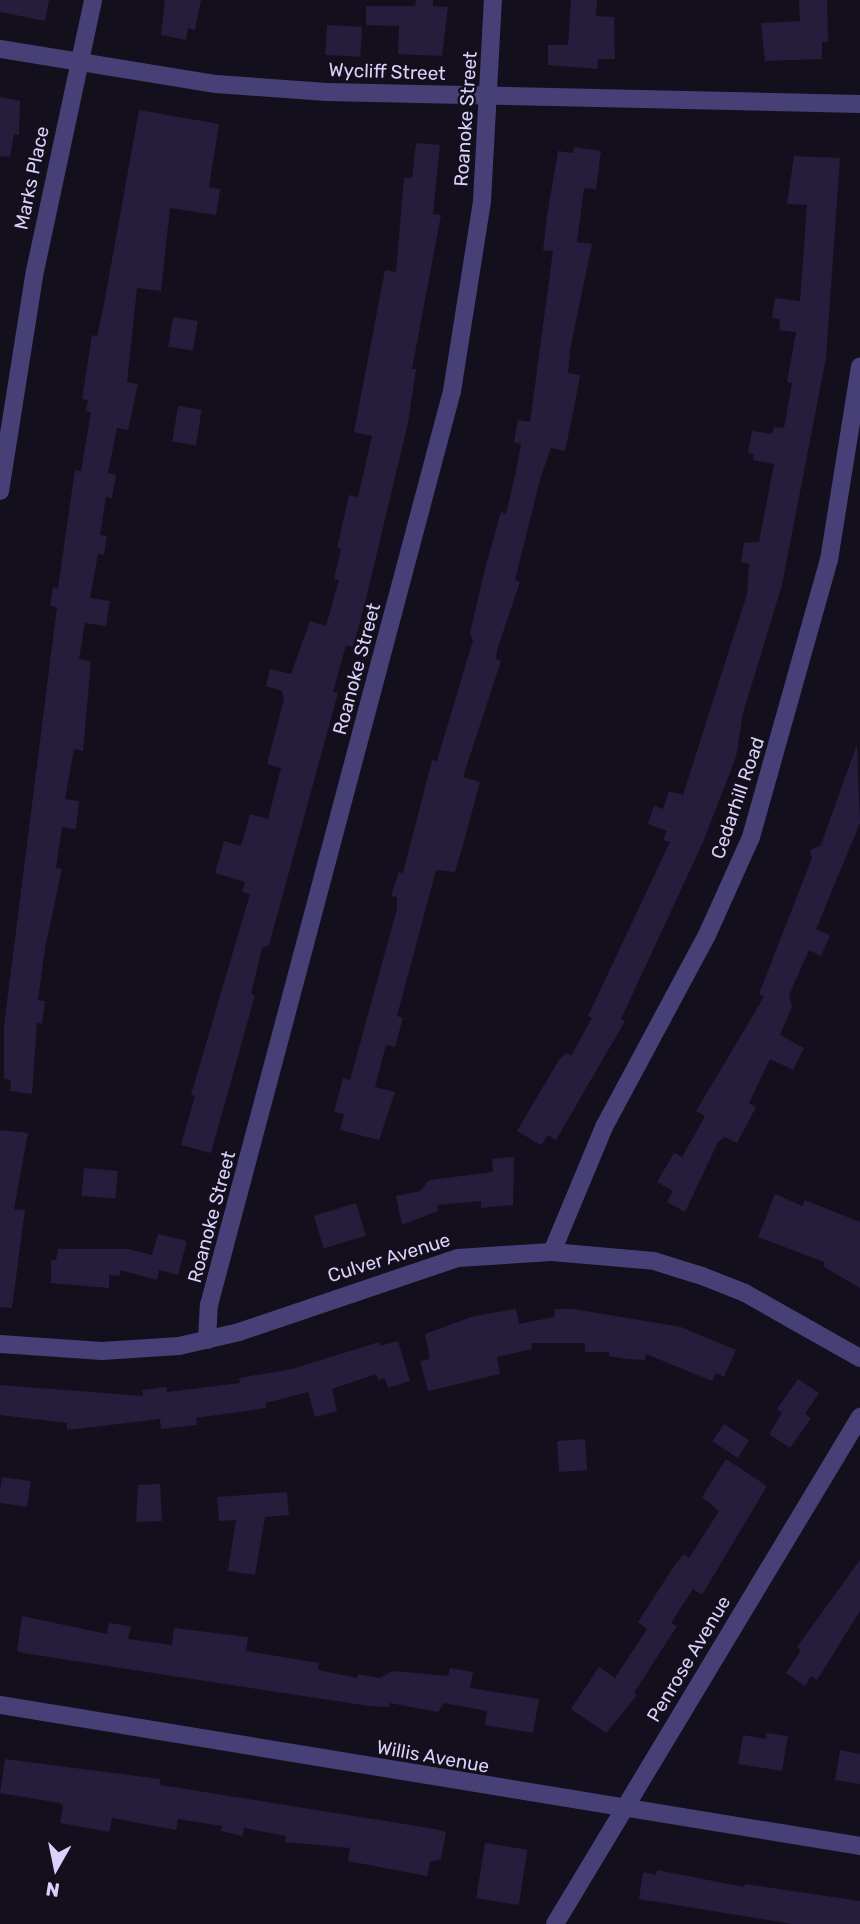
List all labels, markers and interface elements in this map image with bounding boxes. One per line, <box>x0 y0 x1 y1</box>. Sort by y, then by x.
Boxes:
street label: Roanoke Street <box>450 51 482 187</box>
street label: Wycliff Street <box>328 59 446 85</box>
street label: Marks Place <box>10 124 54 232</box>
street label: Roanoke Street <box>328 601 386 737</box>
street label: Cedarhill Road <box>706 734 770 862</box>
street label: Roanoke Street <box>183 1149 241 1285</box>
street label: Culver Avenue <box>324 1228 454 1288</box>
street label: Penrose Avenue <box>642 1592 736 1726</box>
street label: Willis Avenue <box>375 1736 491 1778</box>
north arrow <box>21 1833 91 1903</box>
text: N <box>44 1877 61 1902</box>

